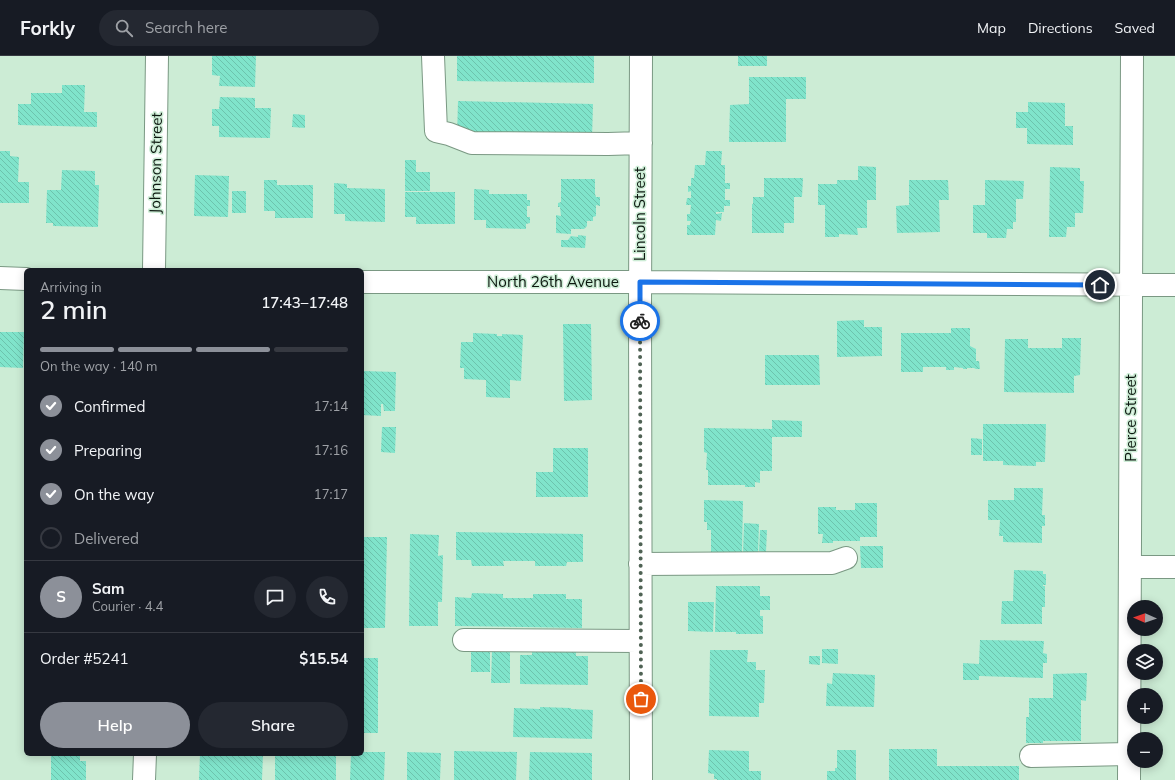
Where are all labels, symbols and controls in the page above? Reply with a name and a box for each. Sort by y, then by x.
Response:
search box [99,10,379,46]
text: Forkly [20,16,75,40]
icon: search [113,17,135,39]
text: Search here [145,18,227,37]
text: Map [977,19,1006,37]
text: Directions [1028,19,1093,37]
text: Saved [1115,19,1155,37]
street label: Johnson Street [145,112,166,214]
street label: Lincoln Street [630,167,649,261]
pin [1083,268,1117,302]
street label: North 26th Avenue [487,272,619,291]
icon: home [1089,274,1111,296]
text: Arriving in [40,279,102,295]
text: 2 min [40,293,108,326]
text: 17:43–17:48 [261,293,348,312]
courier [620,301,660,341]
icon: bike [629,310,651,332]
text: On the way · 140 m [40,358,157,374]
street label: Pierce Street [1121,374,1140,462]
icon: check [40,395,62,417]
text: Confirmed [74,397,145,416]
text: 17:14 [314,398,348,414]
icon: check [40,439,62,461]
text: Preparing [74,441,142,460]
text: 17:16 [314,442,348,458]
icon: check [40,483,62,505]
text: On the way [74,485,154,504]
text: 17:17 [314,486,348,502]
text: Delivered [74,529,139,548]
button: chat [254,576,296,618]
button: phone [306,576,348,618]
text: Sam [92,579,124,598]
text: S [56,587,66,606]
text: Courier · 4.4 [92,598,163,614]
north arrow [1127,600,1163,636]
map controls [1127,600,1163,768]
button: layers [1127,644,1163,680]
text: Order #5241 [40,649,128,668]
text: $15.54 [299,649,348,668]
pin [624,682,658,716]
icon: bag [630,688,652,710]
button: + [1127,688,1163,724]
button: Help [40,702,190,748]
button: Share [198,702,348,748]
button: − [1127,732,1163,768]

